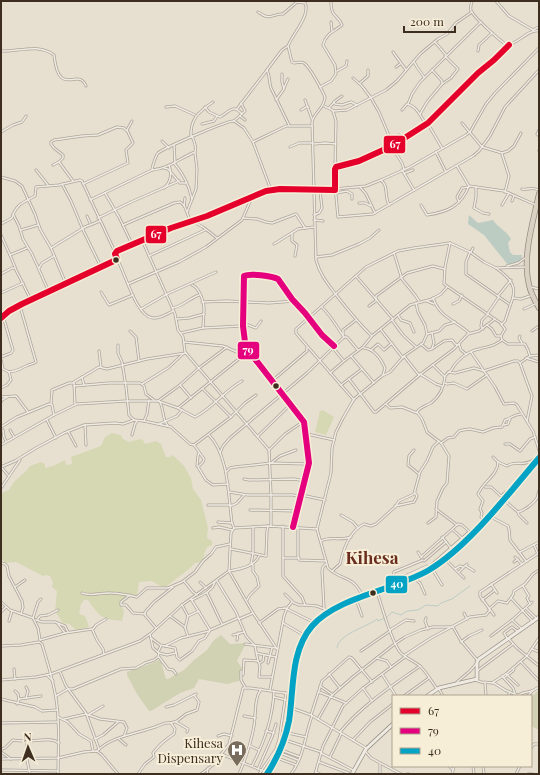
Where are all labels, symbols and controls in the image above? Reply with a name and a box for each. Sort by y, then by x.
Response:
scale bar [404,8,455,34]
text: 200 m [410,13,444,29]
line badge: 67 [383,135,406,154]
text: 67 [389,136,401,151]
line badge: 67 [145,225,167,244]
text: 67 [150,226,162,241]
unlabelled marker [111,255,121,265]
line badge: 79 [237,341,260,360]
text: 79 [242,342,254,357]
unlabelled marker [271,381,281,391]
district label: Kihesa [345,546,399,568]
line badge: 40 [385,575,408,594]
text: 40 [391,576,403,591]
unlabelled marker [368,588,378,598]
legend [392,695,532,767]
text: 67 [428,702,439,718]
text: 79 [428,722,439,738]
north arrow [8,727,48,767]
text: N [23,729,32,744]
place label: Kihesa Dispensary [157,734,224,766]
hospital icon: Kihesa Dispensary [226,739,248,767]
text: 40 [428,742,441,758]

